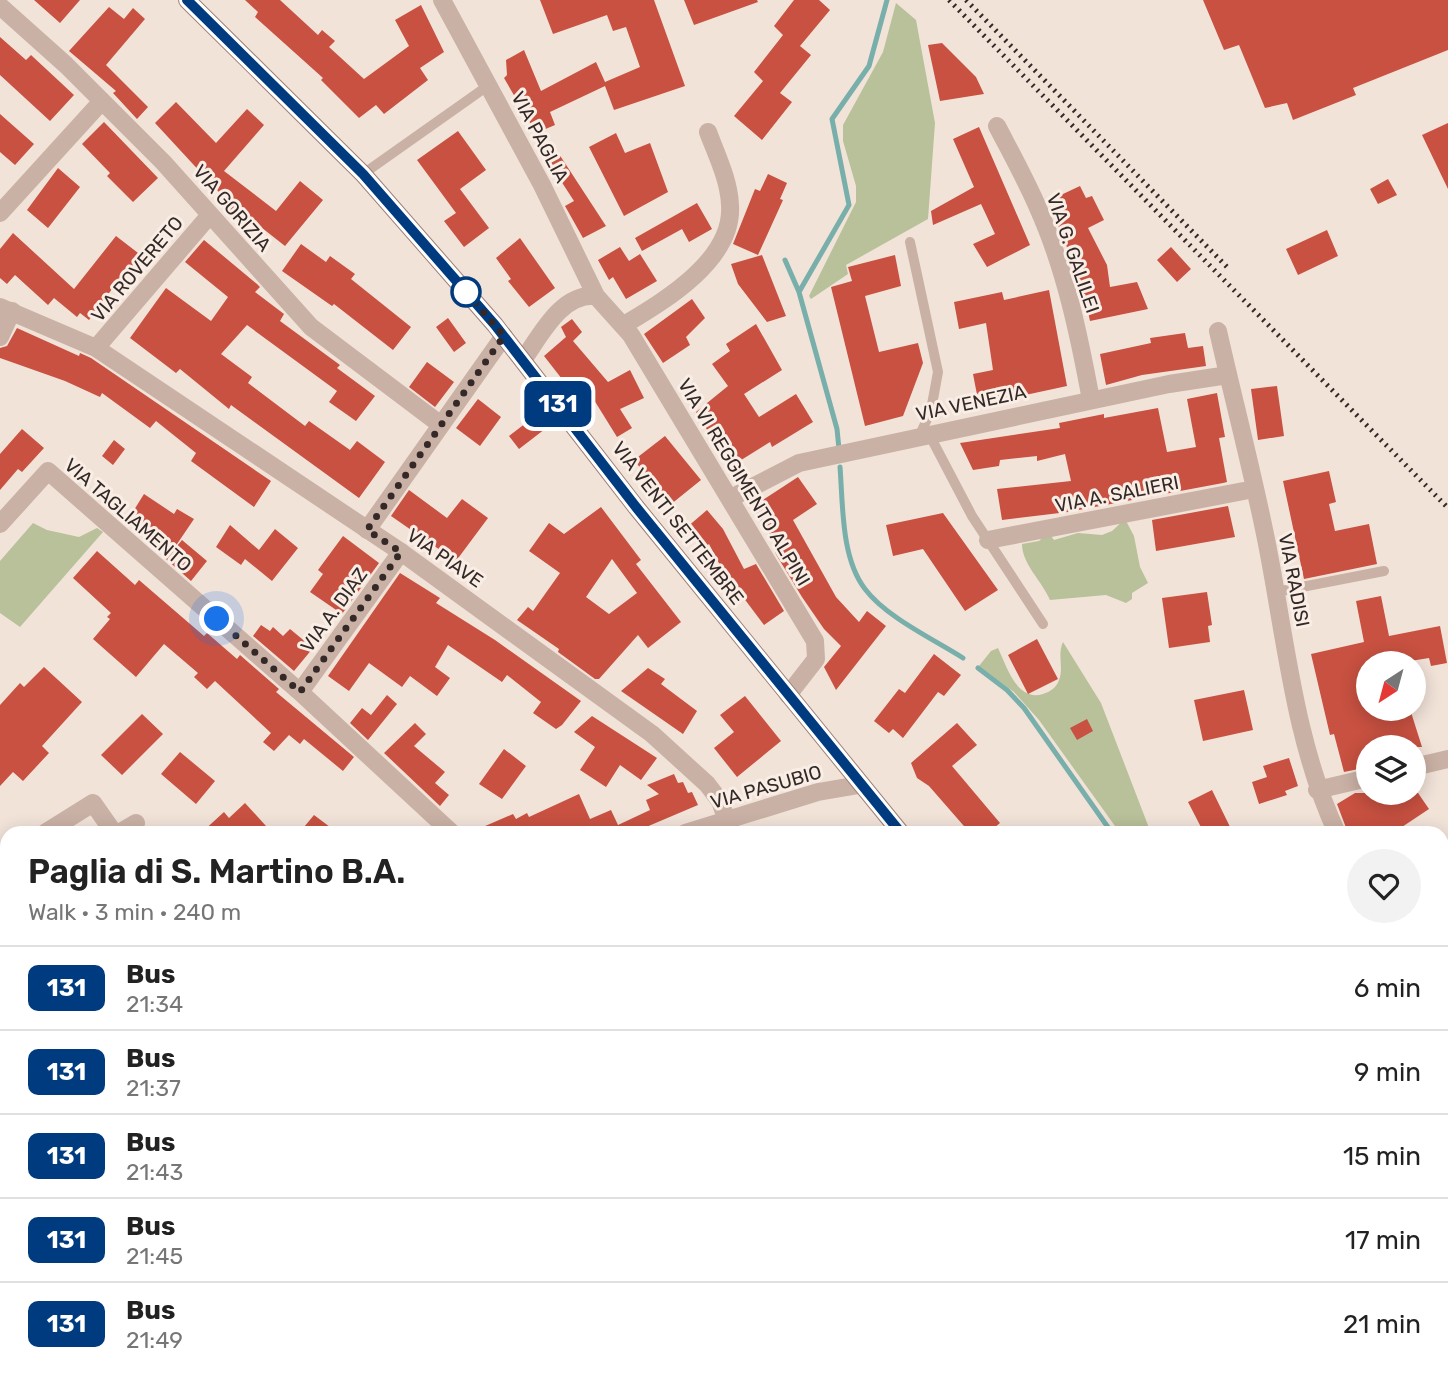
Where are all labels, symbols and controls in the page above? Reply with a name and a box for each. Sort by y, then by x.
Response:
street label: VIA PAGLIA [506,87,574,187]
street label: VIA GORIZIA [188,160,276,256]
street label: VIA G. GALILEI [1042,190,1104,316]
street label: VIA ROVERETO [86,211,188,327]
unlabelled marker [451,277,481,307]
street label: VIA VI REGGIMENTO ALPINI [673,374,815,590]
street label: VIA VENEZIA [914,380,1028,426]
line badge: 131 [518,381,598,427]
text: 131 [538,390,578,418]
street label: VIA VENTI SETTEMBRE [607,437,749,609]
street label: VIA TAGLIAMENTO [60,453,196,577]
street label: VIA A. SALIERI [1053,471,1181,517]
street label: VIA PIAVE [402,523,488,593]
street label: VIA RADISI [1274,531,1314,629]
street label: VIA A. DIAZ [296,563,372,657]
your location [199,601,234,636]
north arrow [1356,651,1426,721]
map controls [1356,651,1426,805]
button: layers [1356,735,1426,805]
street label: VIA PASUBIO [708,760,824,814]
button: heart [1347,849,1421,923]
text: Paglia di S. Martino B.A. [28,852,405,891]
text: Walk · 3 min · 240 m [28,898,241,926]
text: Bus [126,959,175,990]
text: 6 min [1354,973,1421,1004]
text: 131 [47,974,86,1002]
text: 21:34 [126,990,183,1018]
text: Bus [126,1043,175,1074]
text: 9 min [1354,1057,1421,1088]
text: 131 [47,1058,86,1086]
text: 21:37 [126,1074,181,1102]
text: Bus [126,1127,175,1158]
text: 15 min [1343,1141,1421,1172]
text: 131 [47,1142,86,1170]
text: 21:43 [126,1158,183,1186]
text: Bus [126,1211,175,1242]
text: 17 min [1345,1225,1421,1256]
text: 131 [47,1226,86,1254]
text: 21:45 [126,1242,183,1270]
text: Bus [126,1295,175,1326]
text: 21 min [1343,1309,1421,1340]
text: 131 [47,1310,86,1338]
text: 21:49 [126,1326,183,1354]

